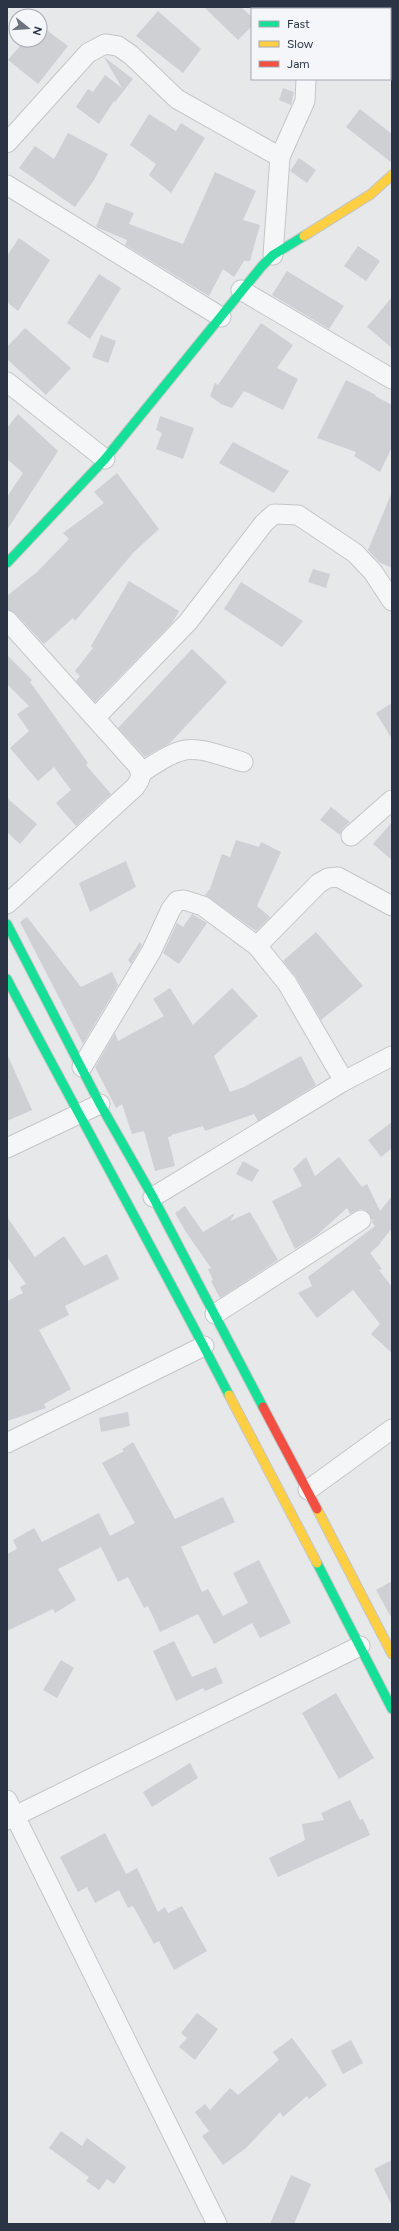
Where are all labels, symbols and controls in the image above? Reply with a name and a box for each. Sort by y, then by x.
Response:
north arrow [8,8,48,48]
legend [251,8,391,80]
text: Fast [287,17,310,31]
text: N [30,25,45,37]
text: Slow [287,37,314,51]
text: Jam [287,57,310,71]

